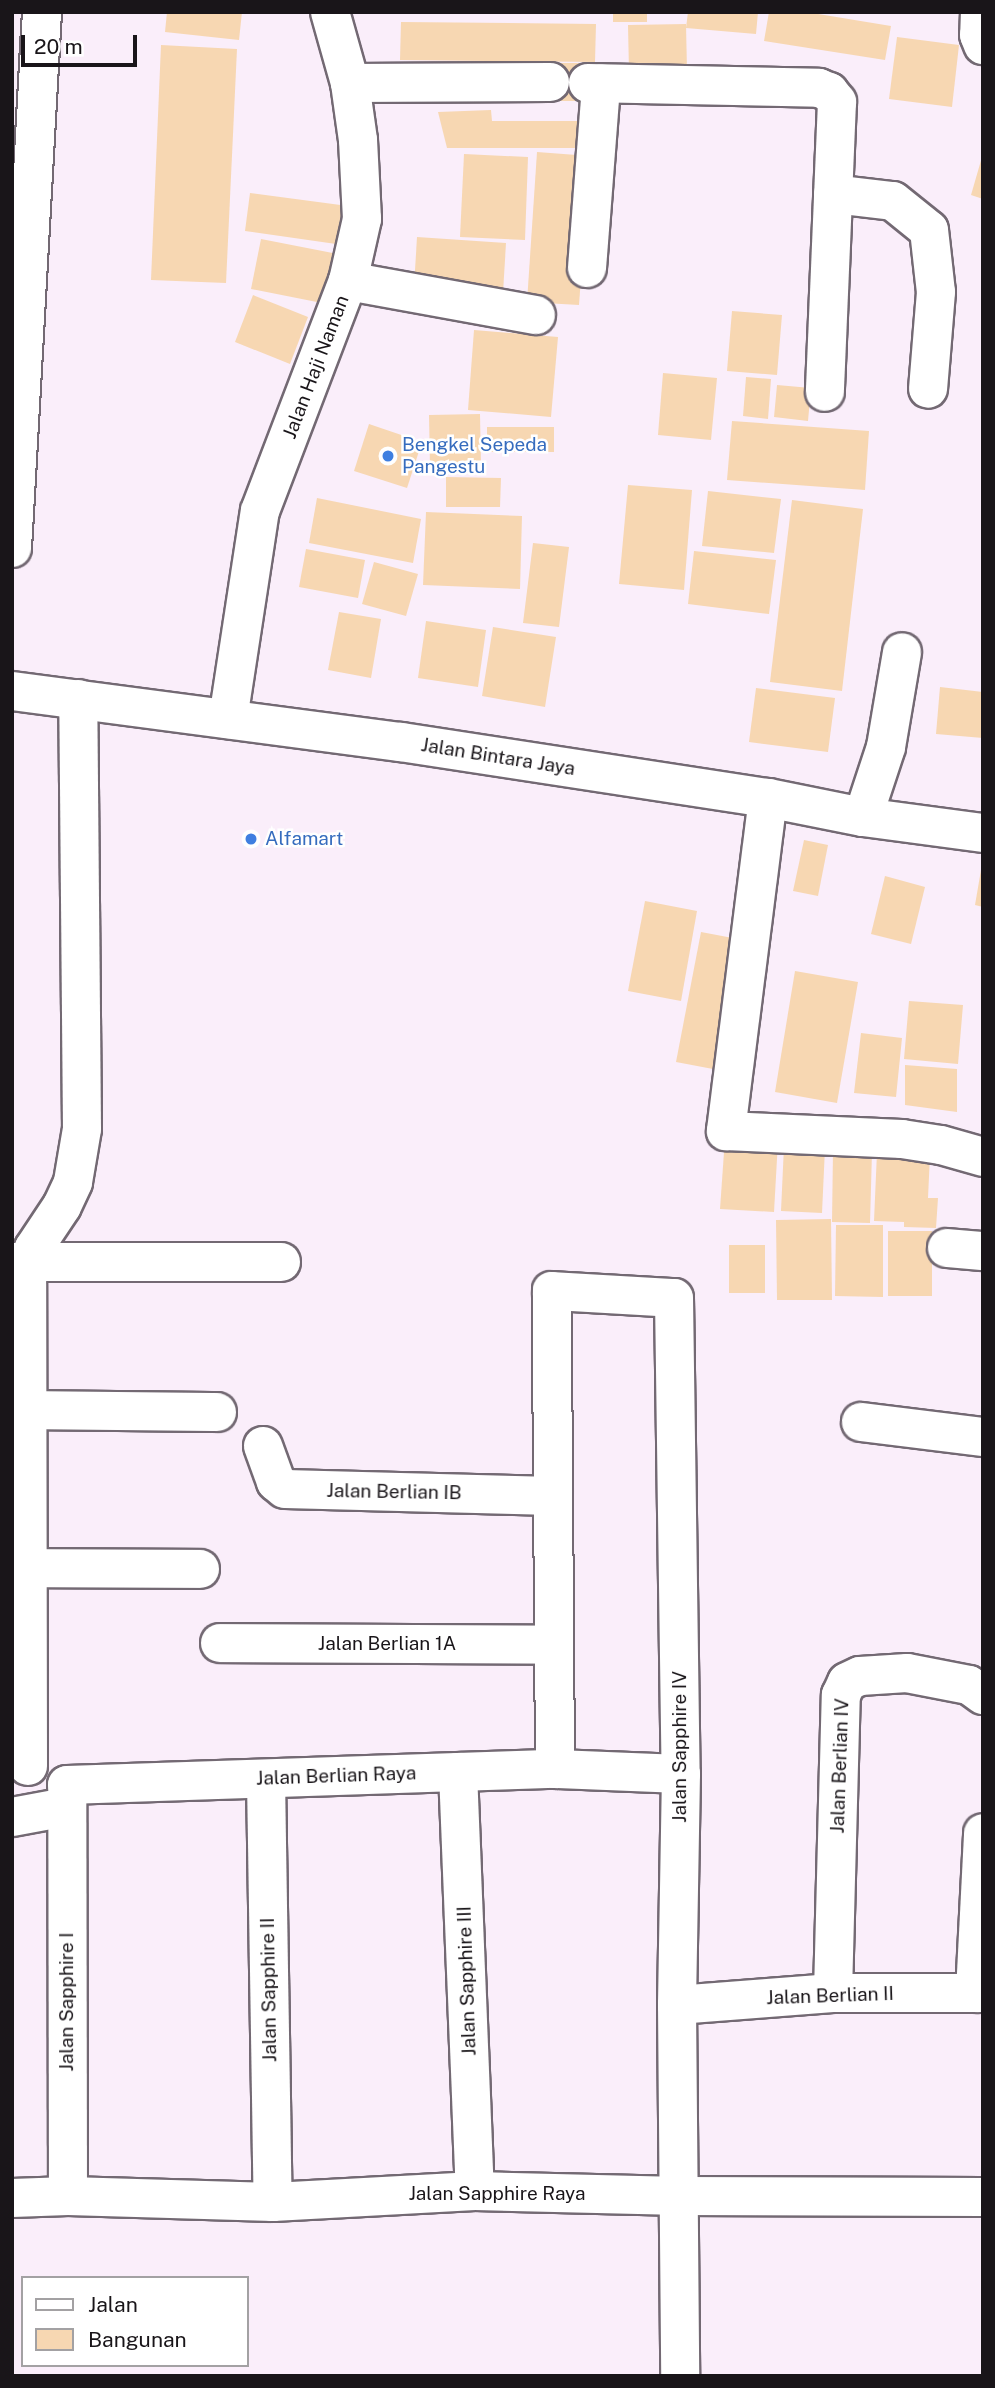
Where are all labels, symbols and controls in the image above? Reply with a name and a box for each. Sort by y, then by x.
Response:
scale bar [24,21,140,65]
text: 20 m [34,34,83,59]
street label: Jalan Haji Naman [278,292,354,442]
place label: Bengkel Sepeda Pangestu [402,434,547,478]
marker: Bengkel Sepeda Pangestu [380,448,396,464]
street label: Jalan Bintara Jaya [419,734,577,780]
place label: Alfamart [265,828,343,850]
marker: Alfamart [243,831,259,847]
street label: Jalan Berlian IB [326,1479,462,1505]
street label: Jalan Berlian 1A [318,1633,456,1655]
street label: Jalan Sapphire IV [669,1671,691,1823]
street label: Jalan Berlian IV [826,1698,854,1834]
street label: Jalan Berlian Raya [255,1762,417,1790]
street label: Jalan Sapphire III [453,1906,481,2056]
street label: Jalan Sapphire II [256,1917,282,2063]
street label: Jalan Sapphire I [56,1932,78,2072]
street label: Jalan Berlian II [766,1982,894,2010]
street label: Jalan Sapphire Raya [408,2183,586,2205]
legend [21,2276,248,2367]
text: Jalan [88,2292,138,2317]
text: Bangunan [88,2327,187,2352]

